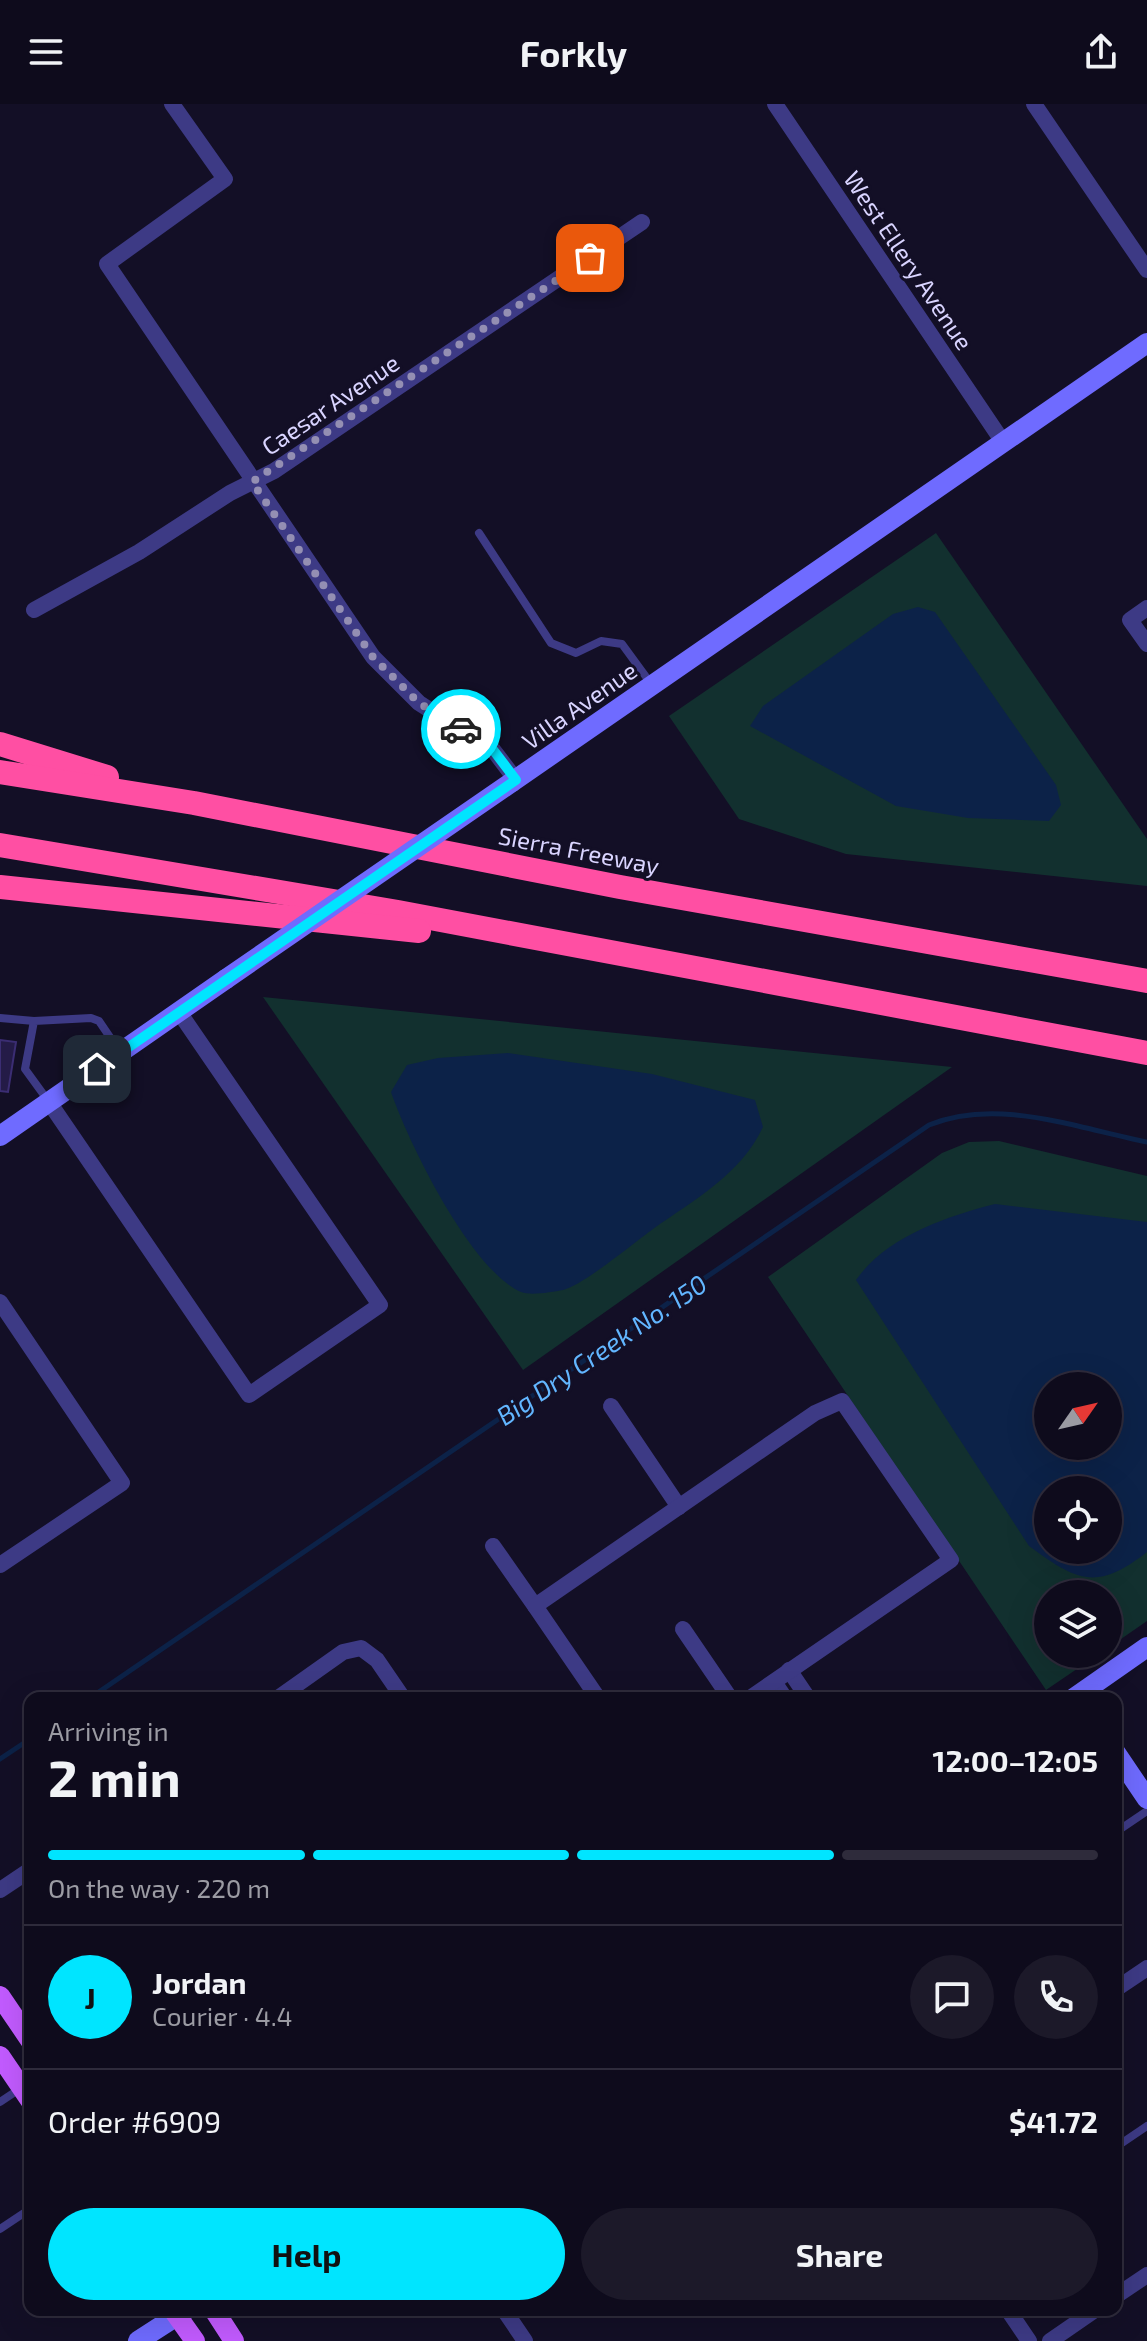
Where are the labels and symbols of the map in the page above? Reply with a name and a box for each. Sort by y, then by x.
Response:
street label: West Ellery Avenue [838,165,980,355]
pin [556,224,624,292]
street label: Caesar Avenue [256,347,404,461]
street label: Villa Avenue [516,655,642,755]
courier [421,689,501,769]
street label: Sierra Freeway [496,820,662,880]
pin [63,1035,131,1103]
water label: Big Dry Creek No. 150 [490,1267,713,1432]
north arrow [1034,1372,1122,1460]

